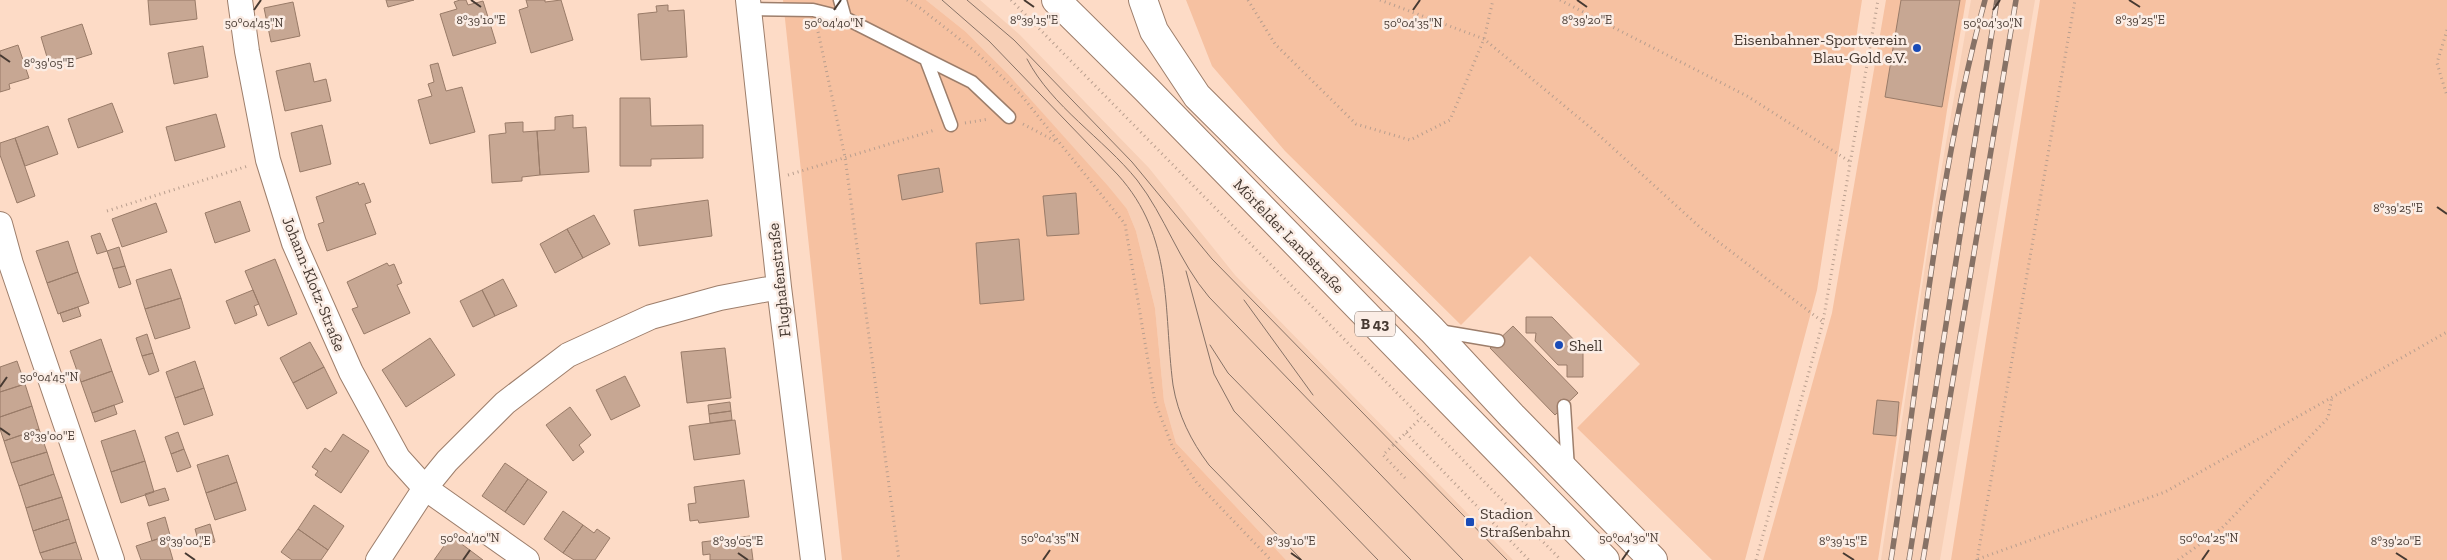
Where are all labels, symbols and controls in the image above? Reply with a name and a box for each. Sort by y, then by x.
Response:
text: 8°39'10"E [457,13,505,27]
text: 8°39'15"E [1010,13,1058,27]
text: 8°39'20"E [1562,13,1612,27]
text: 8°39'25"E [2115,13,2165,27]
text: 50°04'45"N [225,16,283,30]
text: 50°04'40"N [804,16,864,30]
text: 50°04'35"N [1384,16,1442,30]
text: 50°04'30"N [1963,16,2023,30]
place label: Eisenbahner-Sportverein Blau-Gold e.V. [1734,30,1908,67]
marker: Eisenbahner-Sportverein Blau-Gold e.V. [1911,42,1923,54]
text: 8°39'05"E [24,56,74,70]
street label: Mörfelder Landstraße [1230,175,1348,297]
text: 8°39'25"E [2373,201,2423,215]
street label: Johann-Klotz-Straße [278,214,350,354]
street label: Flughafenstraße [764,222,794,338]
road number: B 43 [1355,312,1395,336]
place label: Shell [1569,336,1603,355]
marker: Shell [1553,339,1565,351]
text: 50°04'45"N [20,370,78,384]
text: 8°39'00"E [23,429,75,443]
place label: Stadion Straßenbahn [1480,504,1571,541]
marker: Stadion Straßenbahn [1464,516,1476,528]
text: 50°04'40"N [440,531,500,545]
text: 50°04'35"N [1021,531,1079,545]
text: 50°04'30"N [1599,531,1659,545]
text: 50°04'25"N [2180,531,2239,545]
text: 8°39'00"E [159,534,211,548]
text: 8°39'05"E [713,534,763,548]
text: 8°39'10"E [1267,534,1315,548]
text: 8°39'15"E [1819,534,1867,548]
text: 8°39'20"E [2371,534,2421,548]

